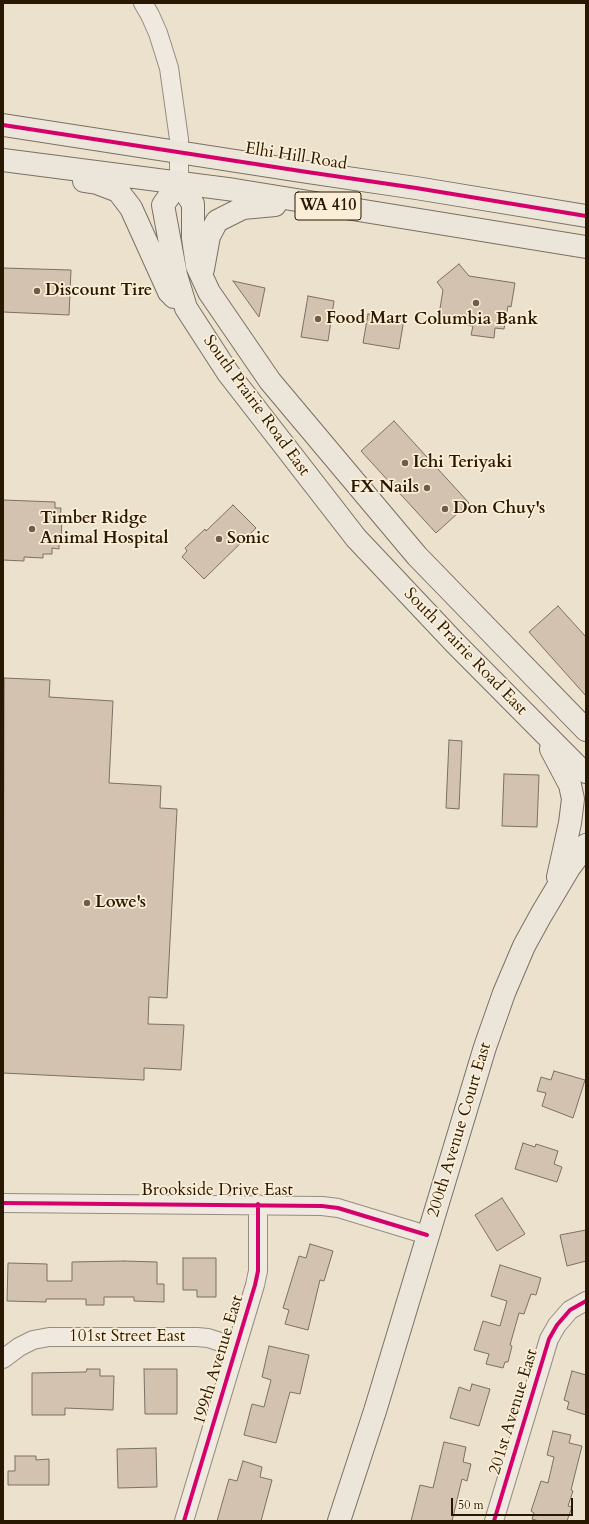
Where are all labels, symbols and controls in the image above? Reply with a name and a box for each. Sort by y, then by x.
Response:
street label: Elhi Hill Road [244,139,348,175]
road number: WA 410 [295,192,361,220]
place label: Discount Tire [45,281,152,301]
marker: Discount Tire [32,286,42,296]
marker: Columbia Bank [471,298,481,308]
place label: Food Mart [326,309,407,329]
place label: Columbia Bank [414,310,538,330]
marker: Food Mart [313,314,323,324]
street label: South Prairie Road East [198,332,314,480]
place label: Ichi Teriyaki [413,453,512,473]
marker: Ichi Teriyaki [400,458,410,468]
place label: FX Nails [350,478,419,498]
marker: FX Nails [422,483,432,493]
place label: Don Chuy's [453,499,545,519]
marker: Don Chuy's [440,504,450,514]
place label: Timber Ridge Animal Hospital [40,509,168,549]
marker: Timber Ridge Animal Hospital [27,524,37,534]
place label: Sonic [227,529,270,549]
marker: Sonic [214,534,224,544]
street label: South Prairie Road East [399,584,531,720]
place label: Lowe's [95,893,146,913]
marker: Lowe's [82,898,92,908]
street label: 200th Avenue Court East [424,1040,496,1220]
street label: Brookside Drive East [141,1181,293,1201]
street label: 199th Avenue East [190,1293,248,1427]
street label: 101st Street East [69,1327,185,1347]
street label: 201st Avenue East [485,1347,543,1477]
scale bar [453,1490,575,1516]
text: 50 m [458,1497,484,1513]

